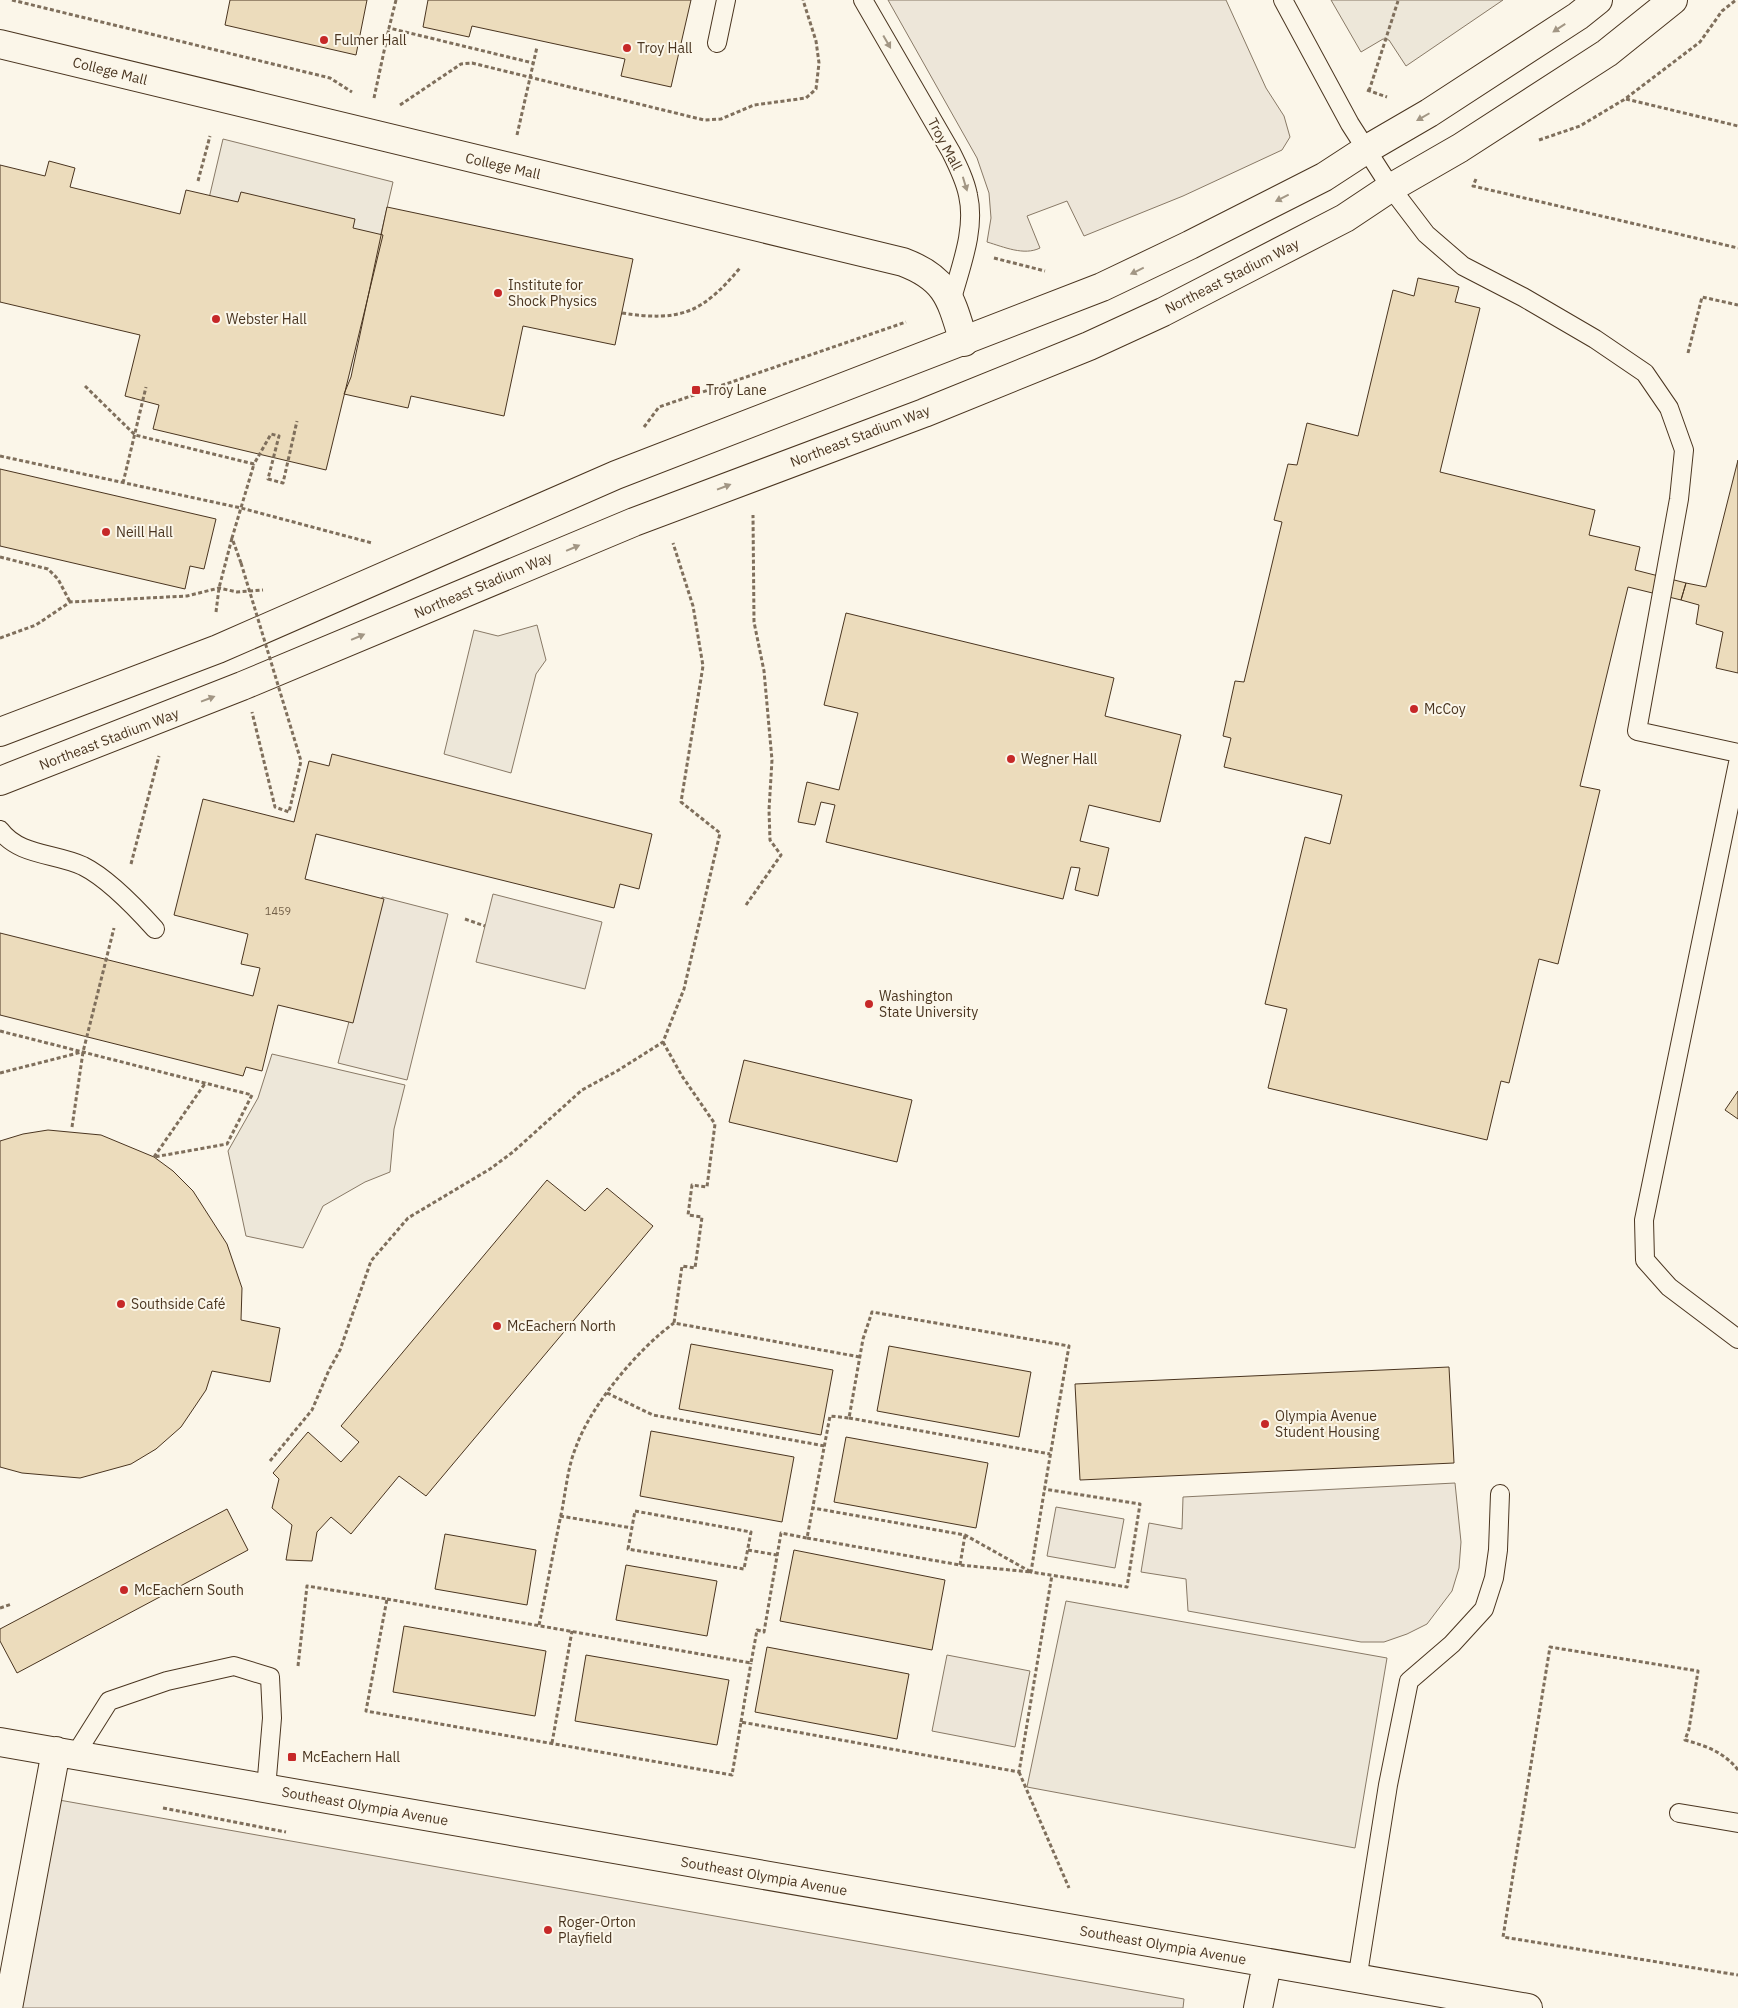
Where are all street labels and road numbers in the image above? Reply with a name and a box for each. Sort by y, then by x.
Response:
street label: College Mall [71,53,149,89]
street label: Troy Mall [924,115,966,174]
street label: College Mall [464,149,542,183]
street label: Northeast Stadium Way [1162,234,1302,318]
street label: Northeast Stadium Way [788,401,932,471]
street label: Northeast Stadium Way [411,548,555,622]
street label: Northeast Stadium Way [37,704,181,774]
street label: Southeast Olympia Avenue [280,1782,450,1830]
street label: Southeast Olympia Avenue [679,1852,849,1900]
street label: Southeast Olympia Avenue [1078,1921,1248,1969]

